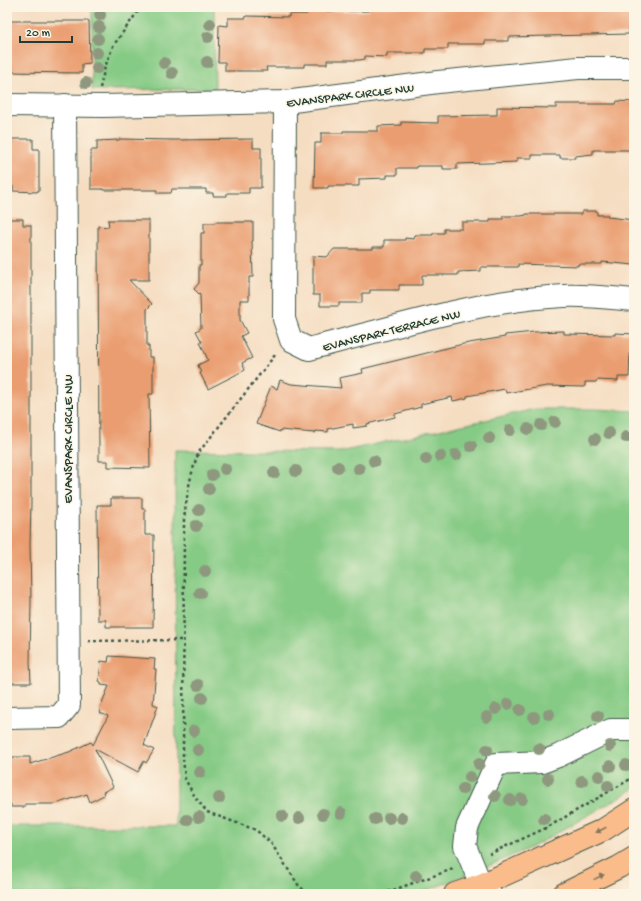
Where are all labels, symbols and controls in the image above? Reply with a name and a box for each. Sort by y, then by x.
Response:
scale bar [20,18,72,44]
text: 20 m [26,27,51,41]
street label: EVANSPARK CIRCLE NW [285,81,415,112]
street label: EVANSPARK TERRACE NW [321,307,462,356]
street label: EVANSPARK CIRCLE NW [62,375,77,503]
one-way arrow [595,827,607,834]
one-way arrow [593,874,604,880]

